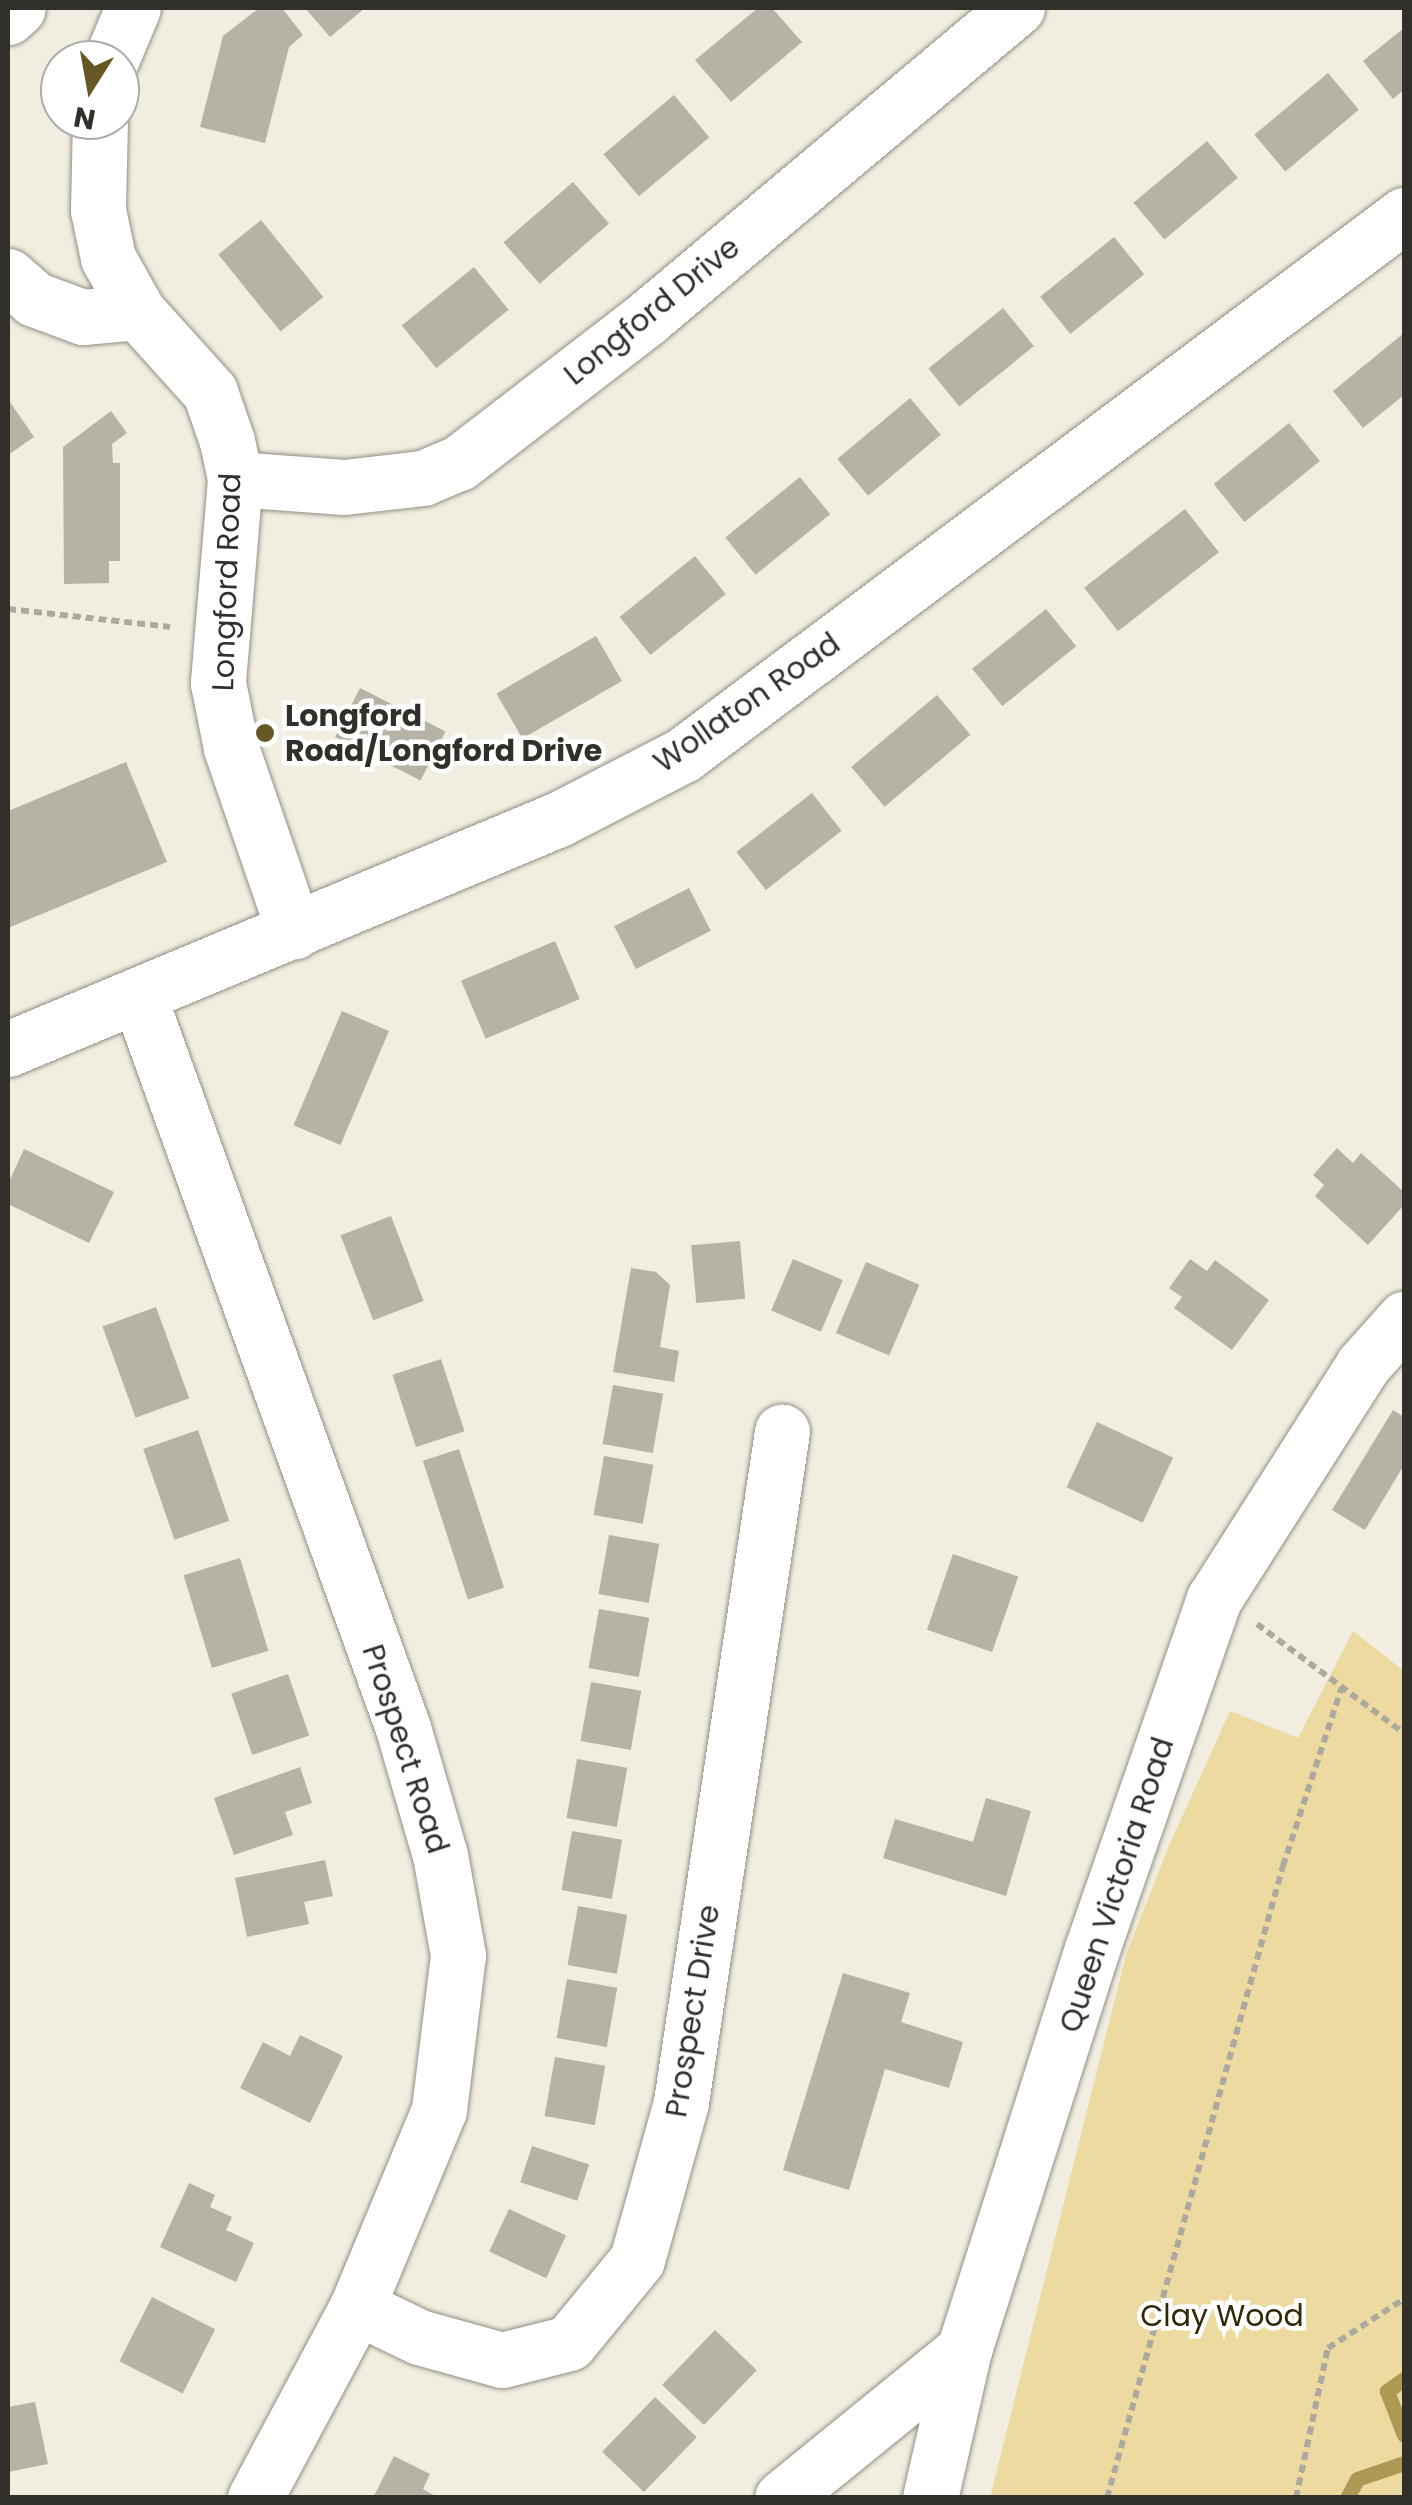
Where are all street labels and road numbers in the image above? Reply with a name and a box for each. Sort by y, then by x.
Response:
street label: Longford Drive [557,229,747,393]
street label: Longford Road [205,472,249,692]
street label: Wollaton Road [647,625,847,781]
street label: Prospect Road [354,1640,456,1858]
street label: Queen Victoria Road [1052,1733,1182,2037]
street label: Prospect Drive [658,1902,728,2120]

